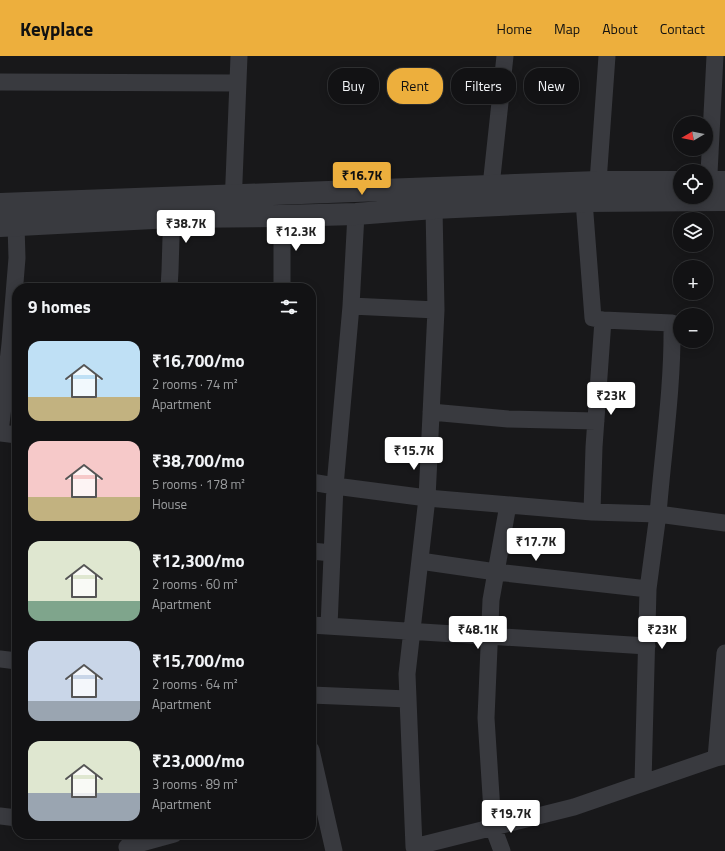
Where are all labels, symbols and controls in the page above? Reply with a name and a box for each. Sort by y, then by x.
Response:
text: Keyplace [20,14,93,43]
text: Home [497,18,532,39]
text: Map [554,18,580,39]
text: About [602,18,638,39]
text: Contact [660,18,705,39]
chip: Buy [328,68,379,104]
chip: Rent [387,68,443,104]
chip: Filters [451,68,516,104]
chip: New [524,68,579,104]
north arrow [673,116,713,156]
map controls [673,116,713,348]
pin: ₹16.7K [329,162,395,196]
button: locate [673,164,713,204]
text: ₹16.7K [342,165,382,185]
pin: ₹38.7K [153,210,219,244]
button: layers [673,212,713,252]
text: ₹38.7K [166,213,206,233]
pin: ₹12.3K [263,218,329,252]
text: ₹12.3K [276,221,316,241]
button: + [673,260,713,300]
text: 9 homes [28,294,91,320]
icon: filters [278,296,300,318]
button: − [673,308,713,348]
text: ₹16,700/mo [152,348,245,374]
icon: home [60,357,108,405]
text: 2 rooms · 74 m² [152,374,238,394]
pin: ₹23K [587,382,635,416]
text: ₹23K [596,385,626,405]
text: Apartment [152,394,211,414]
pin: ₹15.7K [381,437,447,471]
text: ₹15.7K [394,440,434,460]
text: ₹38,700/mo [152,448,245,474]
icon: home [60,457,108,505]
text: 5 rooms · 178 m² [152,474,245,494]
text: House [152,494,187,514]
pin: ₹17.7K [503,528,569,562]
text: ₹17.7K [516,531,556,551]
text: ₹12,300/mo [152,548,245,574]
icon: home [60,557,108,605]
text: 2 rooms · 60 m² [152,574,238,594]
text: Apartment [152,594,211,614]
pin: ₹48.1K [445,616,511,650]
pin: ₹23K [638,616,686,650]
text: ₹48.1K [458,619,498,639]
text: ₹23K [647,619,677,639]
text: ₹15,700/mo [152,648,245,674]
icon: home [60,657,108,705]
text: 2 rooms · 64 m² [152,674,238,694]
text: Apartment [152,694,211,714]
text: ₹23,000/mo [152,748,245,774]
icon: home [60,757,108,805]
text: 3 rooms · 89 m² [152,774,238,794]
text: Apartment [152,794,211,814]
pin: ₹19.7K [478,800,544,834]
text: ₹19.7K [491,803,531,823]

